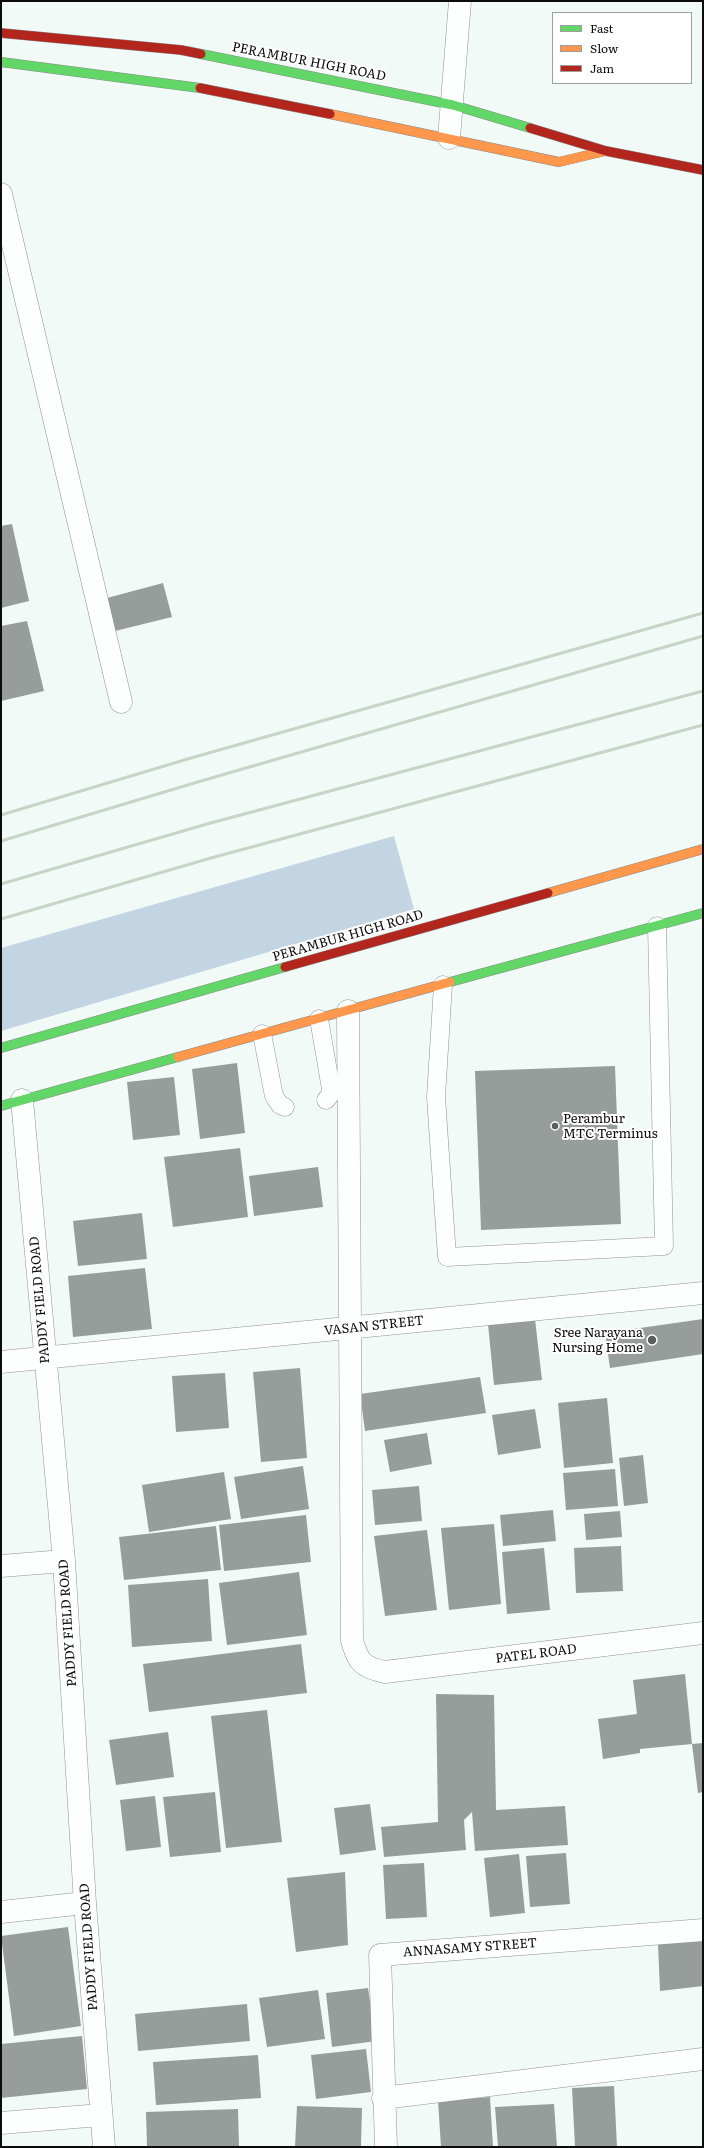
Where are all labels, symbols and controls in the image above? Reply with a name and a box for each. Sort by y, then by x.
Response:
legend [552,12,692,84]
text: Fast [590,19,613,37]
street label: PERAMBUR HIGH ROAD [231,39,387,85]
text: Slow [590,39,618,57]
text: Jam [590,59,614,77]
street label: PERAMBUR HIGH ROAD [271,907,425,965]
place label: Perambur MTC Terminus [563,1111,658,1142]
marker: Perambur MTC Terminus [550,1121,560,1131]
street label: PADDY FIELD ROAD [27,1236,53,1364]
street label: VASAN STREET [323,1313,425,1339]
place label: Sree Narayana Nursing Home [552,1325,643,1356]
marker: Sree Narayana Nursing Home [646,1334,658,1346]
street label: PADDY FIELD ROAD [56,1559,80,1687]
street label: PATEL ROAD [494,1641,578,1667]
street label: PADDY FIELD ROAD [77,1883,101,2011]
street label: ANNASAMY STREET [402,1936,538,1960]

